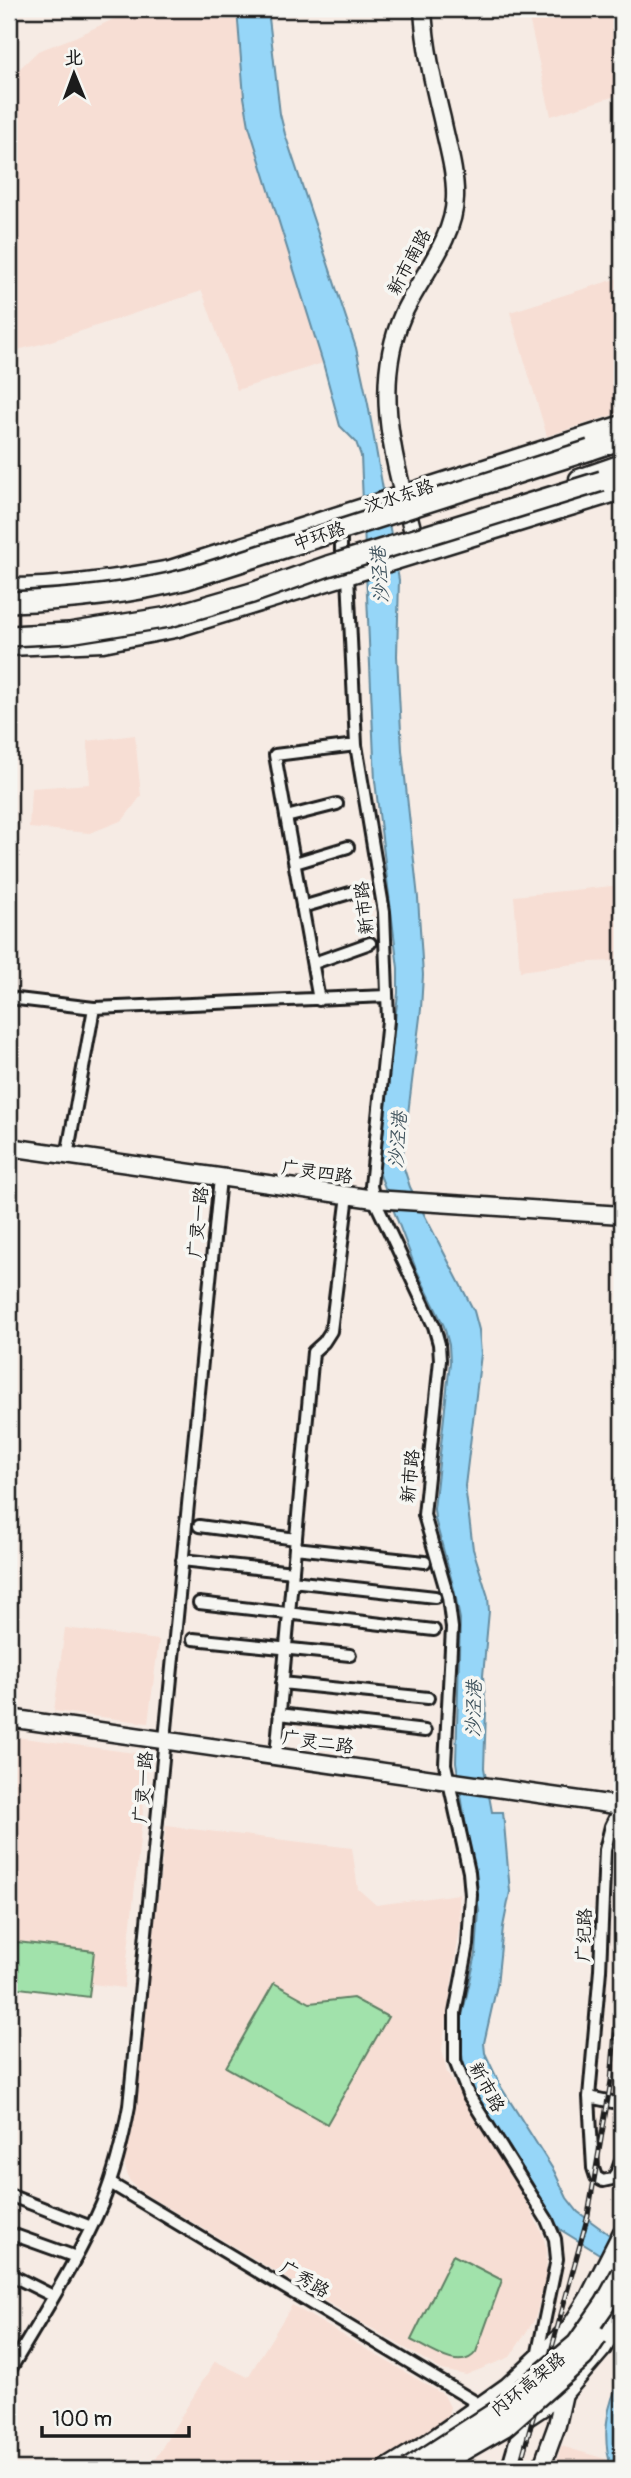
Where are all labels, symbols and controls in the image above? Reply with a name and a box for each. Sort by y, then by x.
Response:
north arrow [38,38,108,108]
text: 北 [64,46,83,70]
street label: 新市南路 [382,225,436,299]
street label: 汶水东路 [361,474,437,519]
street label: 中环路 [290,517,348,556]
water label: 沙泾港 [366,544,394,604]
street label: 新市路 [350,880,379,936]
water label: 沙泾港 [384,1109,412,1169]
street label: 广灵四路 [280,1156,354,1189]
street label: 广灵一路 [183,1185,214,1259]
street label: 新市路 [396,1448,425,1504]
water label: 沙泾港 [462,1678,487,1738]
street label: 广灵二路 [281,1726,355,1759]
street label: 广灵一路 [129,1750,158,1824]
street label: 广纪路 [572,1908,597,1962]
street label: 新市路 [464,2058,509,2116]
street label: 广秀路 [276,2256,334,2303]
street label: 内环高架路 [486,2347,571,2422]
scale bar [42,2394,189,2438]
text: 100 m [52,2406,112,2433]

